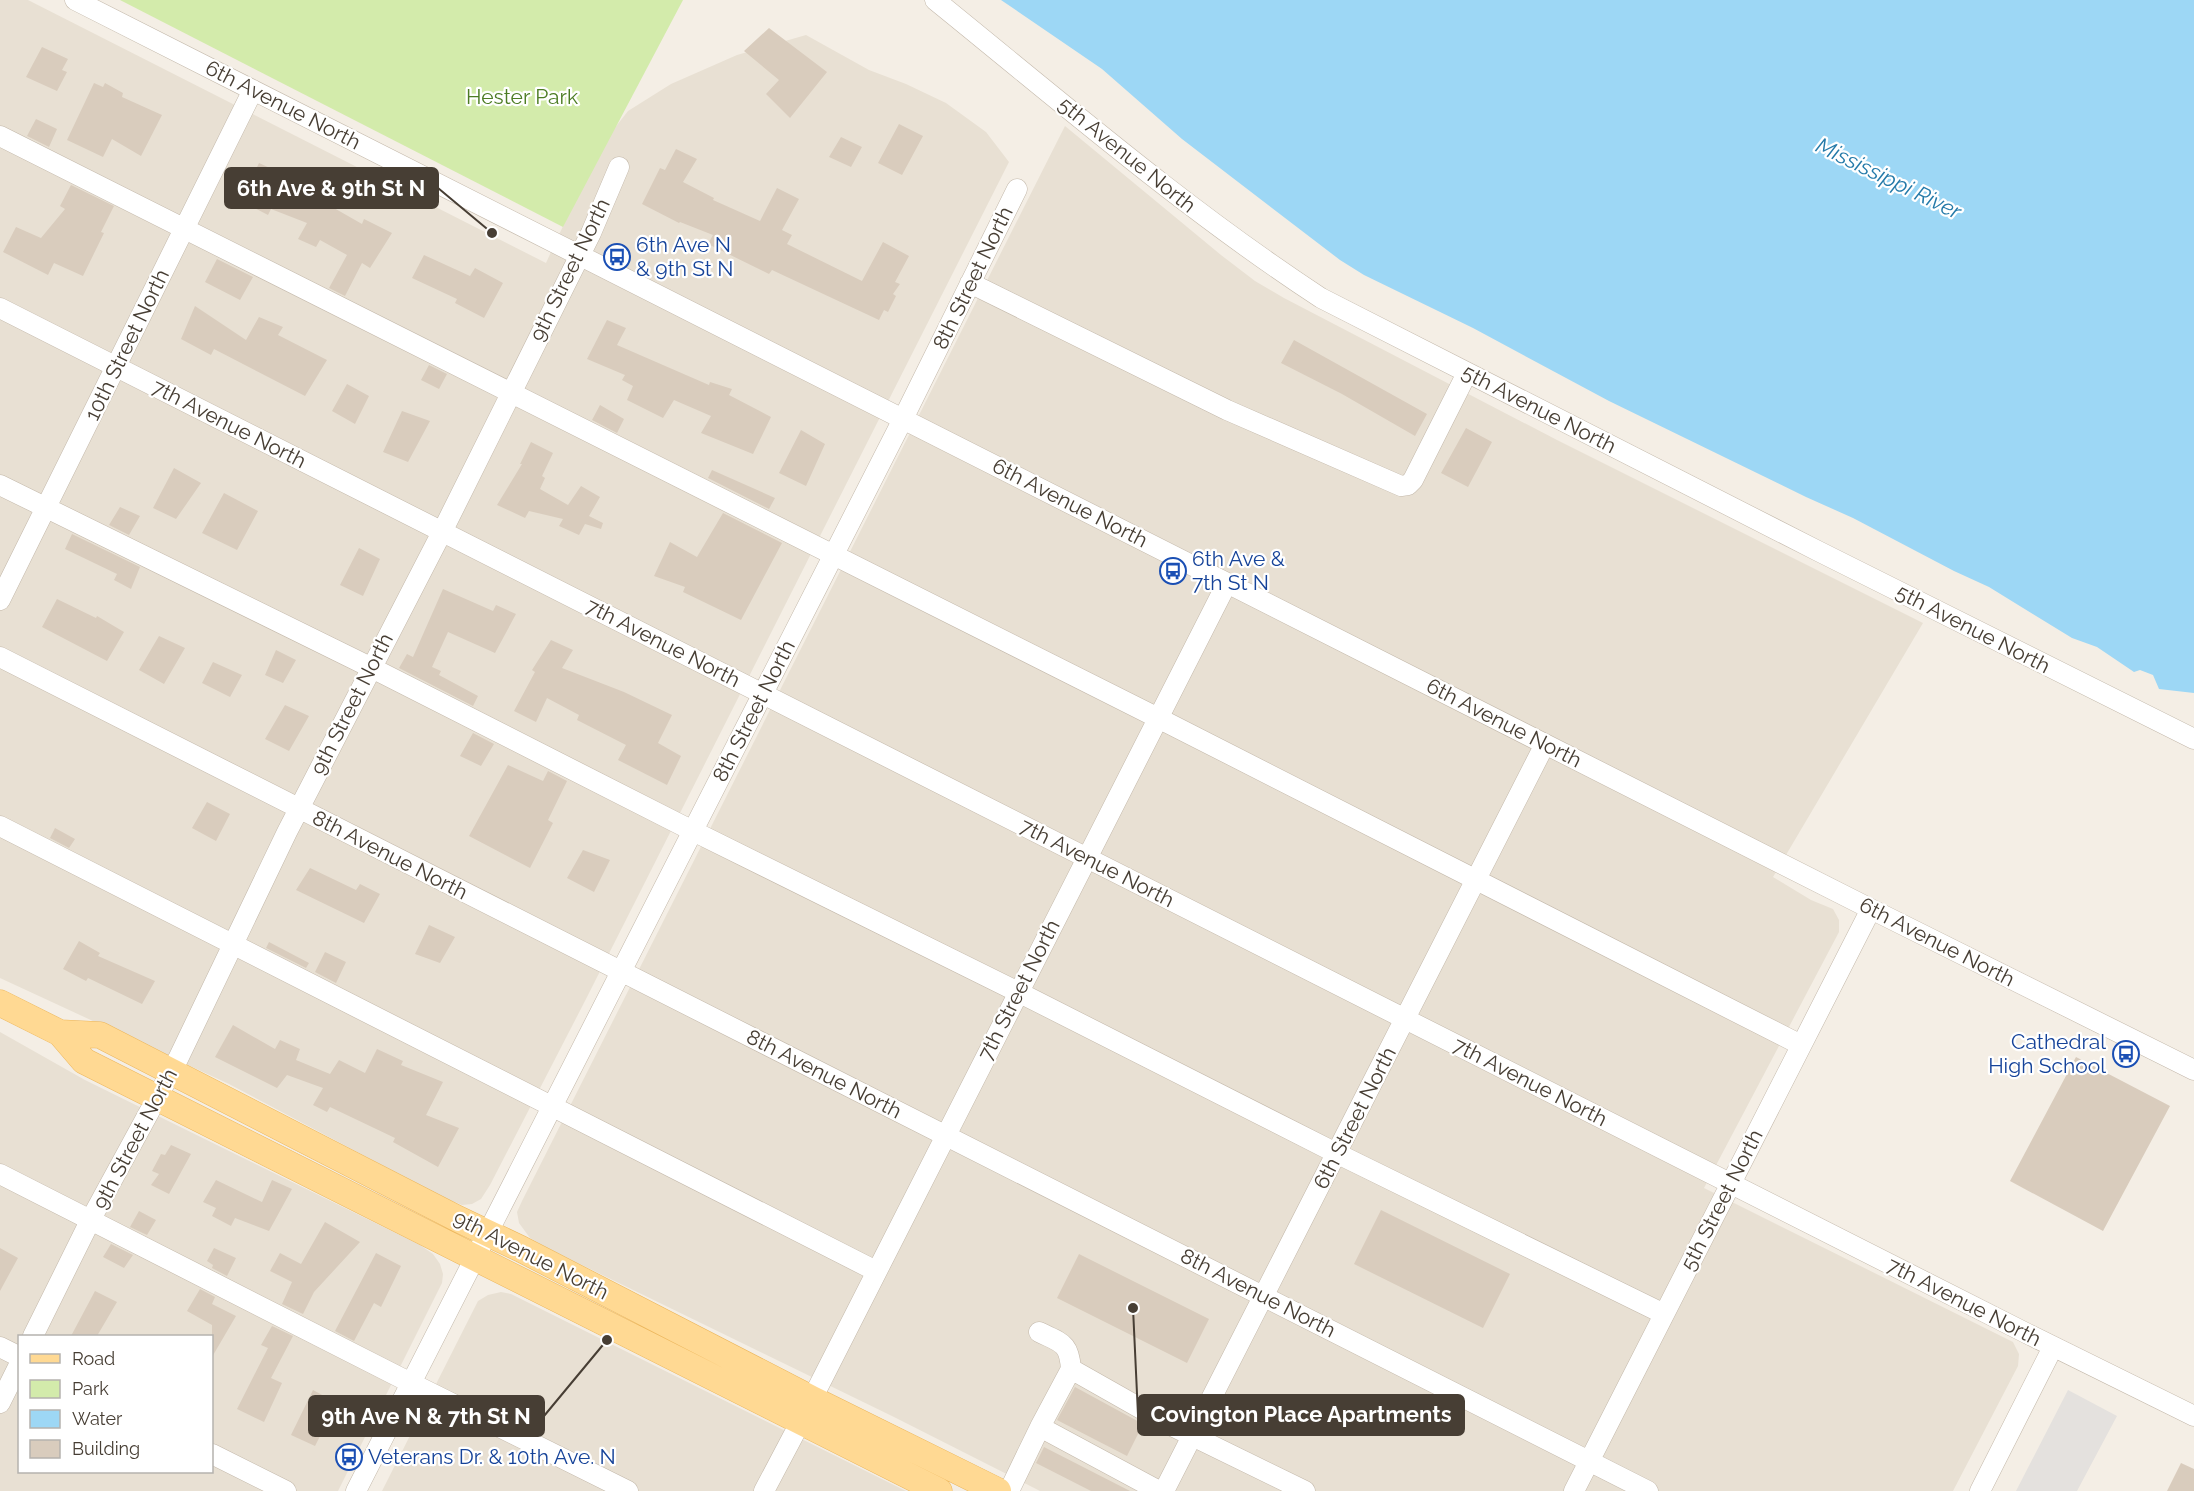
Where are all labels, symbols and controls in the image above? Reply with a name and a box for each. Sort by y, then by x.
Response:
street label: 6th Avenue North [201,55,365,154]
park label: Hester Park [466,84,578,109]
street label: 5th Avenue North [1054,92,1201,218]
water label: Mississippi River [1812,132,1967,225]
callout: 6th Ave & 9th St N [225,168,438,208]
text: 6th Ave & 9th St N [237,175,425,201]
street label: 9th Street North [524,194,615,345]
street label: 8th Street North [927,202,1018,353]
place label: 6th Ave N & 9th St N [636,232,733,281]
bus stop icon: 6th Ave N & 9th St N [602,242,632,272]
street label: 10th Street North [79,265,174,425]
street label: 5th Avenue North [1458,359,1620,458]
street label: 7th Avenue North [148,374,310,473]
street label: 6th Avenue North [988,453,1152,552]
place label: 6th Ave & 7th St N [1192,546,1285,595]
bus stop icon: 6th Ave & 7th St N [1158,556,1188,586]
street label: 5th Avenue North [1892,579,2054,678]
street label: 7th Avenue North [582,593,744,692]
street label: 9th Street North [305,629,398,779]
street label: 8th Street North [707,636,800,786]
street label: 6th Avenue North [1422,673,1586,772]
street label: 8th Avenue North [309,805,472,904]
street label: 7th Avenue North [1016,813,1178,912]
street label: 6th Avenue North [1855,892,2019,991]
street label: 7th Street North [972,915,1065,1064]
street label: 8th Avenue North [743,1024,906,1123]
place label: Cathedral High School [1988,1029,2106,1078]
street label: 7th Avenue North [1449,1032,1611,1131]
bus stop icon: Cathedral High School [2111,1039,2141,1069]
street label: 6th Street North [1308,1043,1401,1193]
street label: 9th Street North [87,1064,182,1213]
street label: 5th Street North [1675,1125,1768,1274]
street label: 9th Avenue North [450,1205,613,1304]
street label: 8th Avenue North [1177,1243,1340,1342]
street label: 7th Avenue North [1883,1252,2045,1351]
legend [18,1335,213,1473]
text: Road [72,1348,115,1369]
text: Park [72,1378,109,1399]
callout: Covington Place Apartments [1138,1395,1464,1435]
callout: 9th Ave N & 7th St N [309,1396,544,1436]
text: Covington Place Apartments [1150,1401,1452,1427]
text: 9th Ave N & 7th St N [321,1403,531,1429]
text: Water [72,1408,123,1429]
text: Building [72,1438,140,1459]
bus stop icon: Veterans Dr. & 10th Ave. N [334,1442,364,1472]
place label: Veterans Dr. & 10th Ave. N [368,1444,616,1469]

